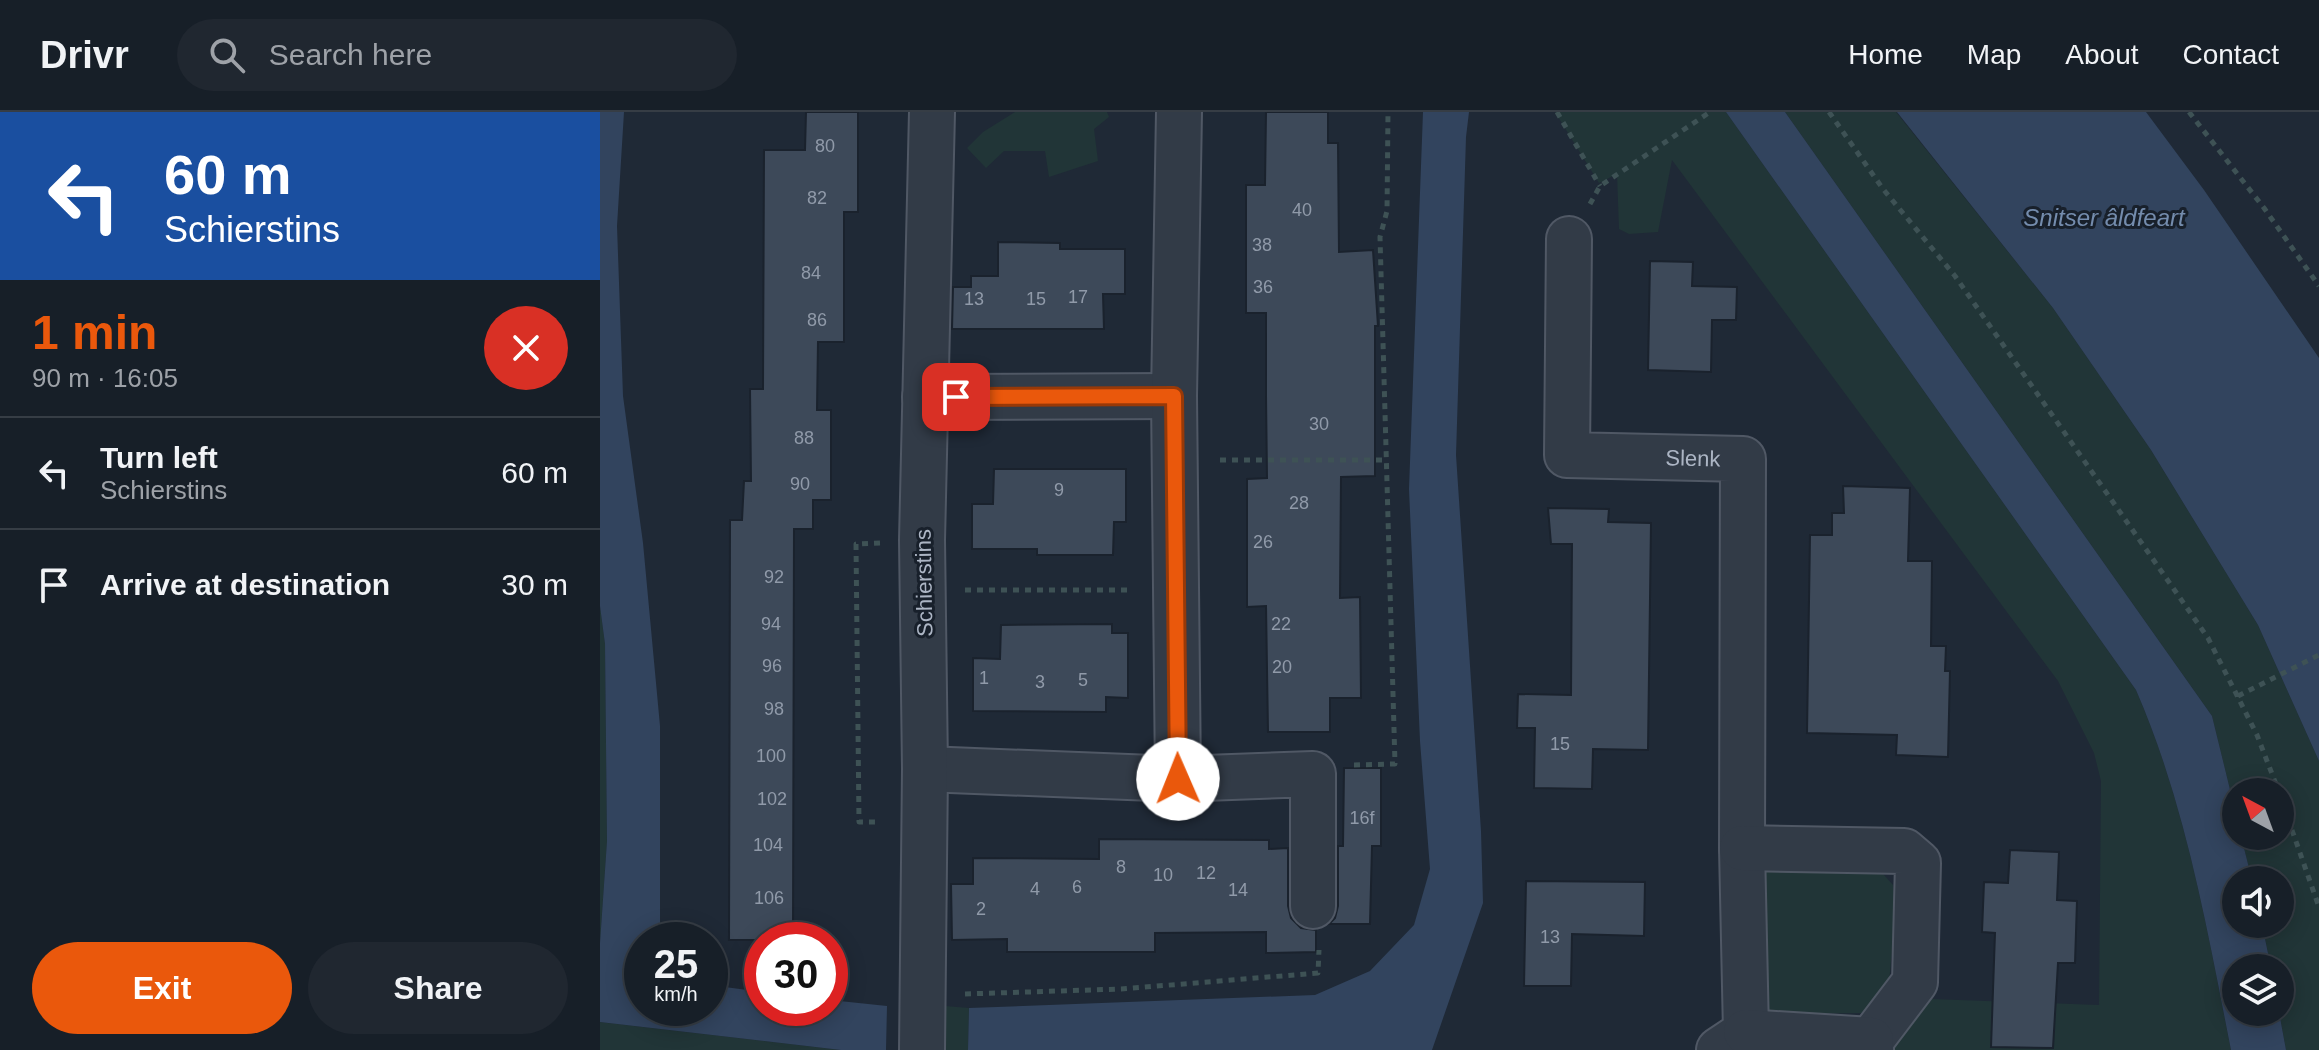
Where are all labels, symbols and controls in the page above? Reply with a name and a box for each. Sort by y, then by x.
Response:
search box [177,19,737,91]
icon: search [205,33,249,77]
text: Drivr [40,34,129,76]
text: Search here [269,38,432,71]
text: Home [1848,39,1923,70]
text: Map [1967,39,2021,70]
text: About [2065,39,2139,70]
text: Contact [2183,39,2279,70]
house number: 80 [815,136,835,156]
text: 60 m [164,143,292,206]
icon: left [32,144,136,248]
house number: 82 [807,188,827,208]
house number: 40 [1292,200,1312,220]
water label: Snitser âldfeart [2023,204,2186,231]
text: Schierstins [164,209,340,250]
house number: 38 [1252,235,1272,255]
house number: 84 [801,263,821,283]
house number: 36 [1253,277,1273,297]
house number: 17 [1068,287,1088,307]
house number: 13 [964,289,984,309]
house number: 15 [1026,289,1046,309]
text: 1 min [32,306,157,359]
button: close [484,306,568,390]
house number: 86 [807,310,827,330]
text: 90 m · 16:05 [32,363,178,393]
pin [922,363,990,431]
icon: arrive [934,375,978,419]
house number: 30 [1309,414,1329,434]
house number: 88 [794,428,814,448]
text: Turn left [100,441,218,474]
street label: Slenk [1665,445,1722,471]
icon: left [32,451,76,495]
text: 60 m [501,456,568,489]
house number: 90 [790,474,810,494]
text: Schierstins [100,475,227,505]
house number: 9 [1054,480,1064,500]
house number: 28 [1289,493,1309,513]
street label: Schierstins [911,529,937,637]
house number: 26 [1253,532,1273,552]
icon: arrive [32,563,76,607]
house number: 92 [764,567,784,587]
text: Arrive at destination [100,568,390,601]
text: 30 m [501,568,568,601]
house number: 94 [761,614,781,634]
house number: 22 [1271,614,1291,634]
house number: 96 [762,656,782,676]
house number: 20 [1272,657,1292,677]
house number: 1 [979,668,989,688]
house number: 5 [1078,670,1088,690]
house number: 3 [1035,672,1045,692]
house number: 98 [764,699,784,719]
house number: 15 [1550,734,1570,754]
position arrow [1136,737,1220,821]
house number: 100 [756,746,786,766]
north arrow [2222,778,2294,850]
map controls [2222,778,2294,1026]
house number: 102 [757,789,787,809]
house number: 16f [1349,808,1376,828]
house number: 104 [753,835,783,855]
house number: 8 [1116,857,1126,877]
house number: 12 [1196,863,1216,883]
house number: 10 [1153,865,1173,885]
button: sound [2222,866,2294,938]
house number: 6 [1072,877,1082,897]
house number: 4 [1030,879,1040,899]
house number: 14 [1228,880,1248,900]
house number: 106 [754,888,784,908]
house number: 2 [976,899,986,919]
speed limit sign: 30 [744,922,848,1026]
house number: 13 [1540,927,1560,947]
button: Exit [32,942,292,1034]
button: Share [308,942,568,1034]
text: 25 [654,942,698,986]
button: layers [2222,954,2294,1026]
text: km/h [654,983,698,1005]

